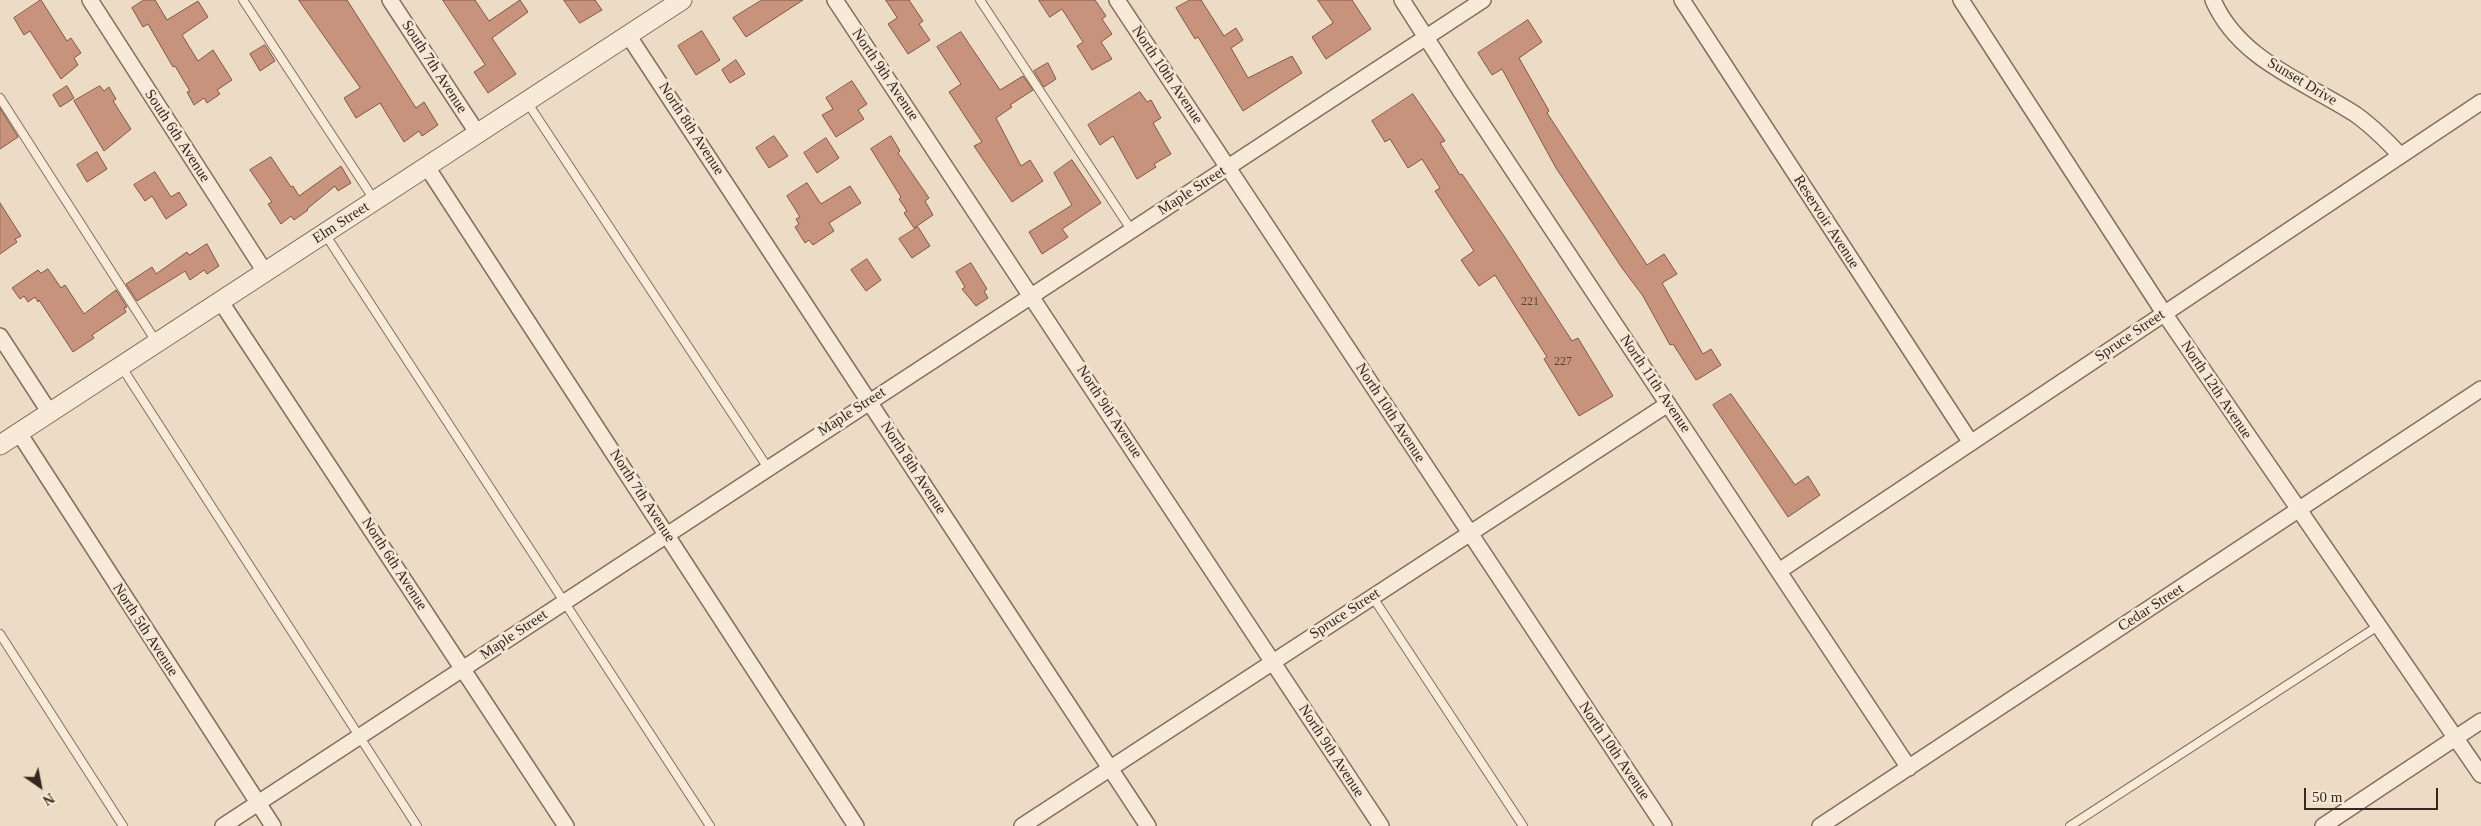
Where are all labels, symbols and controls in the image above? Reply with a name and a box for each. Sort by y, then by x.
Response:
street label: South 7th Avenue [397,17,471,117]
street label: North 10th Avenue [1127,22,1207,128]
street label: North 9th Avenue [848,26,922,124]
street label: Sunset Drive [2264,54,2340,110]
street label: North 8th Avenue [654,79,728,179]
street label: South 6th Avenue [140,86,214,186]
street label: Maple Street [1155,162,1229,220]
street label: Reservoir Avenue [1789,172,1863,272]
street label: Elm Street [309,198,373,248]
house number: 221 [1521,295,1539,309]
street label: Spruce Street [2092,306,2168,366]
street label: North 11th Avenue [1616,332,1694,436]
street label: North 12th Avenue [2176,337,2256,443]
house number: 227 [1554,355,1572,369]
street label: North 10th Avenue [1351,360,1429,466]
street label: North 9th Avenue [1072,362,1146,462]
street label: Maple Street [815,383,889,441]
street label: North 8th Avenue [876,418,950,518]
street label: North 7th Avenue [605,446,679,546]
street label: North 6th Avenue [357,514,431,614]
street label: North 5th Avenue [108,580,182,680]
street label: Cedar Street [2115,580,2187,636]
street label: Spruce Street [1306,585,1384,643]
street label: Maple Street [477,606,551,664]
street label: North 10th Avenue [1574,698,1654,804]
street label: North 9th Avenue [1294,701,1368,801]
north arrow [15,761,65,811]
scale bar [2306,778,2440,810]
text: 50 m [2312,789,2342,805]
text: N [40,790,57,808]

